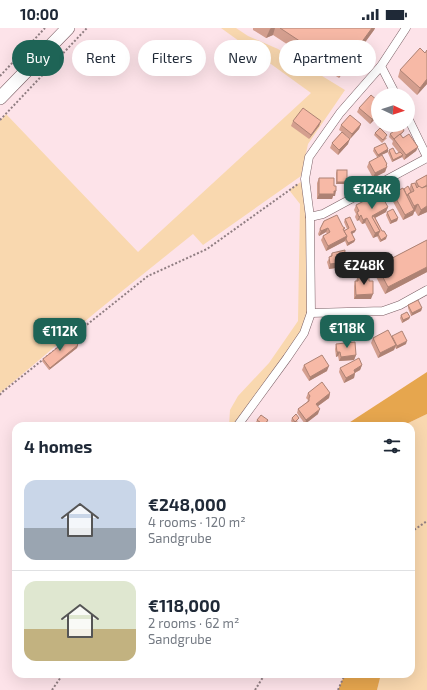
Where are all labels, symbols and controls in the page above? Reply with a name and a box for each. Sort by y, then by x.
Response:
text: 10:00 [20,5,59,23]
chip: Buy [12,40,64,76]
chip: Rent [72,40,130,76]
chip: Filters [138,40,206,76]
chip: New [214,40,271,76]
chip: Apartment [279,40,376,76]
north arrow [371,88,415,132]
map controls [371,88,415,132]
pin: €124K [344,176,400,210]
text: €124K [353,181,391,197]
pin: €248K [336,252,392,286]
text: €248K [344,257,384,273]
pin: €118K [319,315,375,349]
pin: €112K [32,318,88,352]
text: €118K [329,320,365,336]
text: €112K [42,323,78,339]
icon: filters [381,435,403,457]
text: 4 homes [24,436,92,456]
text: €248,000 [148,494,227,514]
icon: home [56,496,104,544]
text: 4 rooms · 120 m² [148,514,246,530]
text: Sandgrube [148,530,212,546]
text: €118,000 [148,595,221,615]
icon: home [56,597,104,645]
text: 2 rooms · 62 m² [148,615,239,631]
text: Sandgrube [148,631,212,647]

